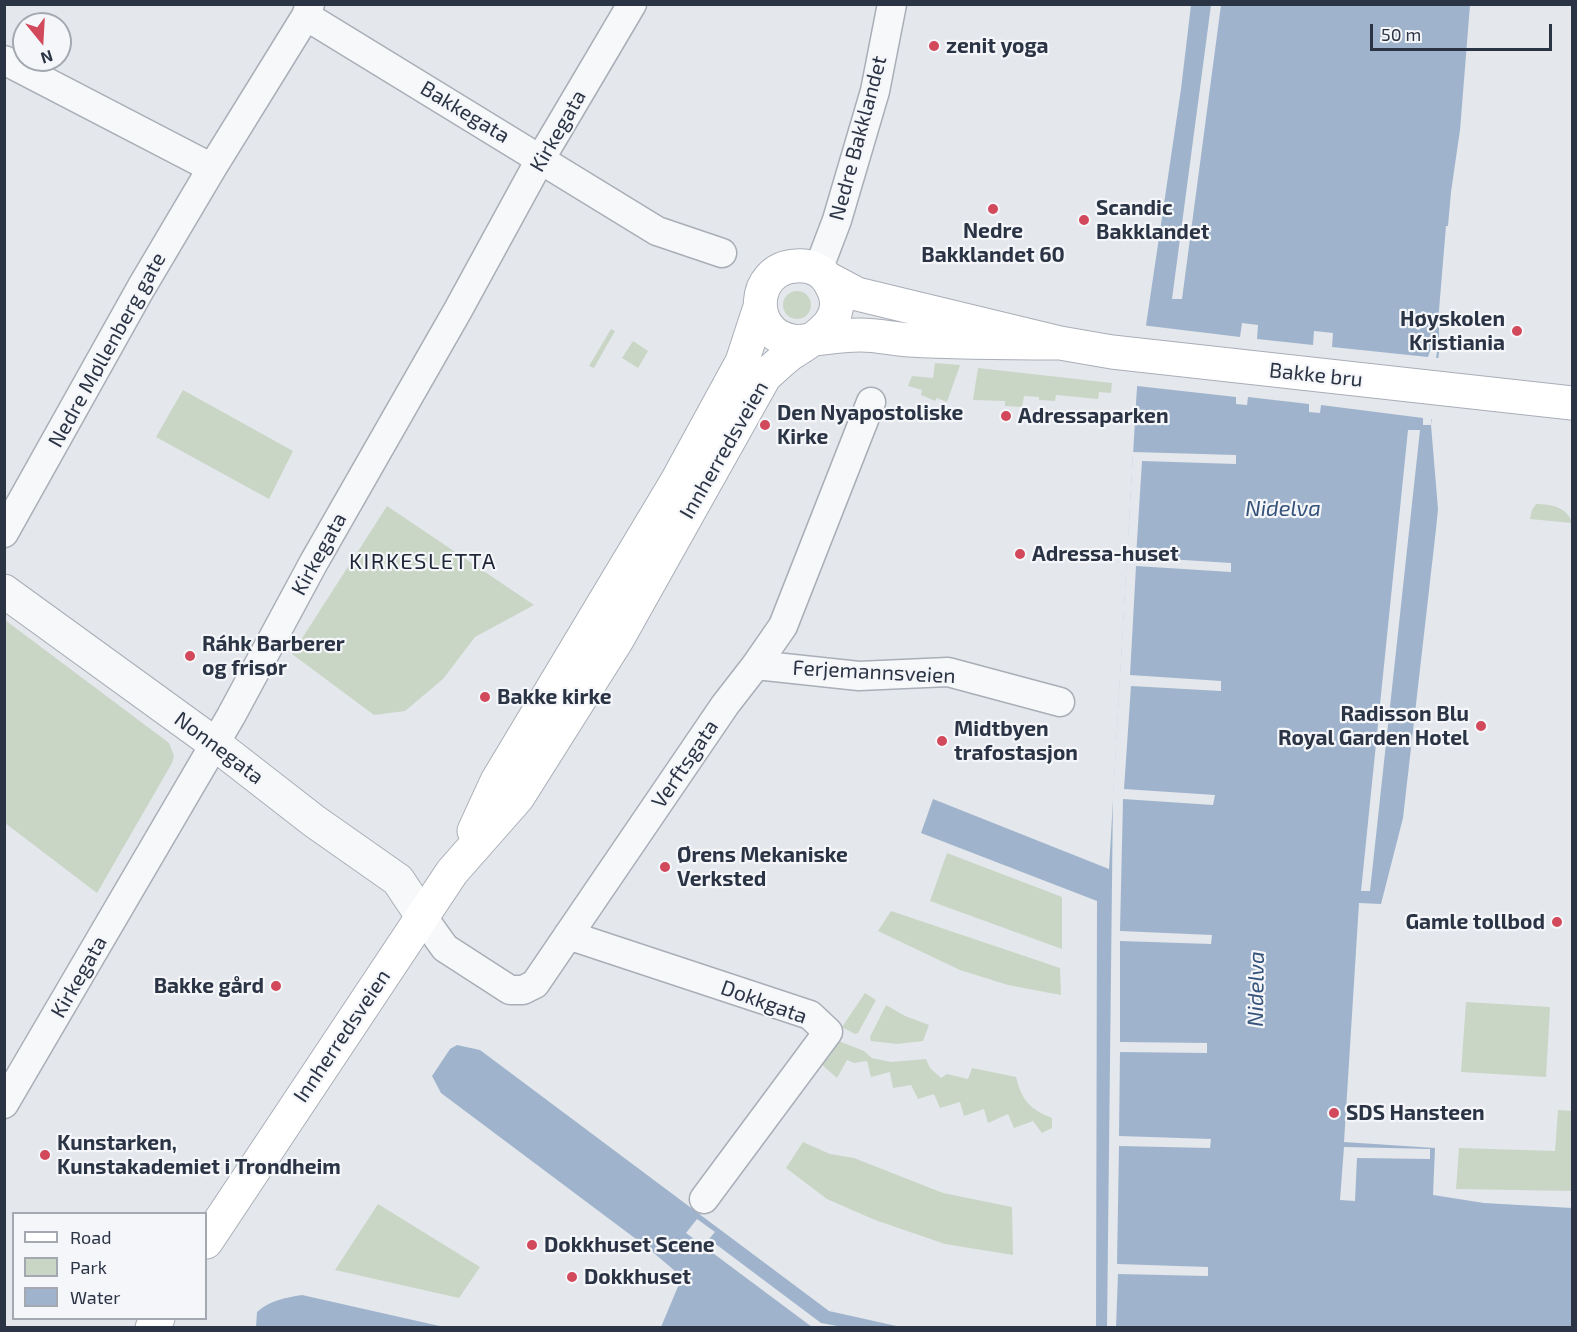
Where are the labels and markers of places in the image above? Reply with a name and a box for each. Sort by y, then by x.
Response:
place label: zenit yoga [946,33,1049,59]
marker: zenit yoga [927,39,941,53]
place label: Scandic Bakklandet [1096,195,1209,245]
marker: Nedre Bakklandet 60 [986,202,1000,216]
marker: Scandic Bakklandet [1077,213,1091,227]
place label: Nedre Bakklandet 60 [921,218,1065,268]
place label: Høyskolen Kristiania [1400,306,1505,356]
marker: Høyskolen Kristiania [1510,324,1524,338]
place label: Den Nyapostoliske Kirke [777,400,963,450]
place label: Adressaparken [1018,403,1169,429]
marker: Adressaparken [999,409,1013,423]
marker: Den Nyapostoliske Kirke [758,418,772,432]
place label: Adressa-huset [1032,541,1179,567]
marker: Adressa-huset [1013,547,1027,561]
place label: Ráhk Barberer og frisør [202,631,345,681]
marker: Ráhk Barberer og frisør [183,649,197,663]
place label: Bakke kirke [497,684,612,710]
marker: Bakke kirke [478,690,492,704]
place label: Radisson Blu Royal Garden Hotel [1278,701,1469,751]
place label: Midtbyen trafostasjon [954,716,1078,766]
marker: Radisson Blu Royal Garden Hotel [1474,719,1488,733]
marker: Midtbyen trafostasjon [935,734,949,748]
place label: Ørens Mekaniske Verksted [677,842,848,892]
marker: Ørens Mekaniske Verksted [658,860,672,874]
place label: Gamle tollbod [1405,909,1545,935]
marker: Gamle tollbod [1550,915,1564,929]
place label: Bakke gård [154,973,264,999]
marker: Bakke gård [269,979,283,993]
place label: SDS Hansteen [1346,1100,1485,1126]
marker: SDS Hansteen [1327,1106,1341,1120]
place label: Kunstarken, Kunstakademiet i Trondheim [57,1130,341,1180]
marker: Kunstarken, Kunstakademiet i Trondheim [38,1148,52,1162]
place label: Dokkhuset Scene [544,1232,715,1258]
marker: Dokkhuset Scene [525,1238,539,1252]
place label: Dokkhuset [584,1264,691,1290]
marker: Dokkhuset [565,1270,579,1284]

